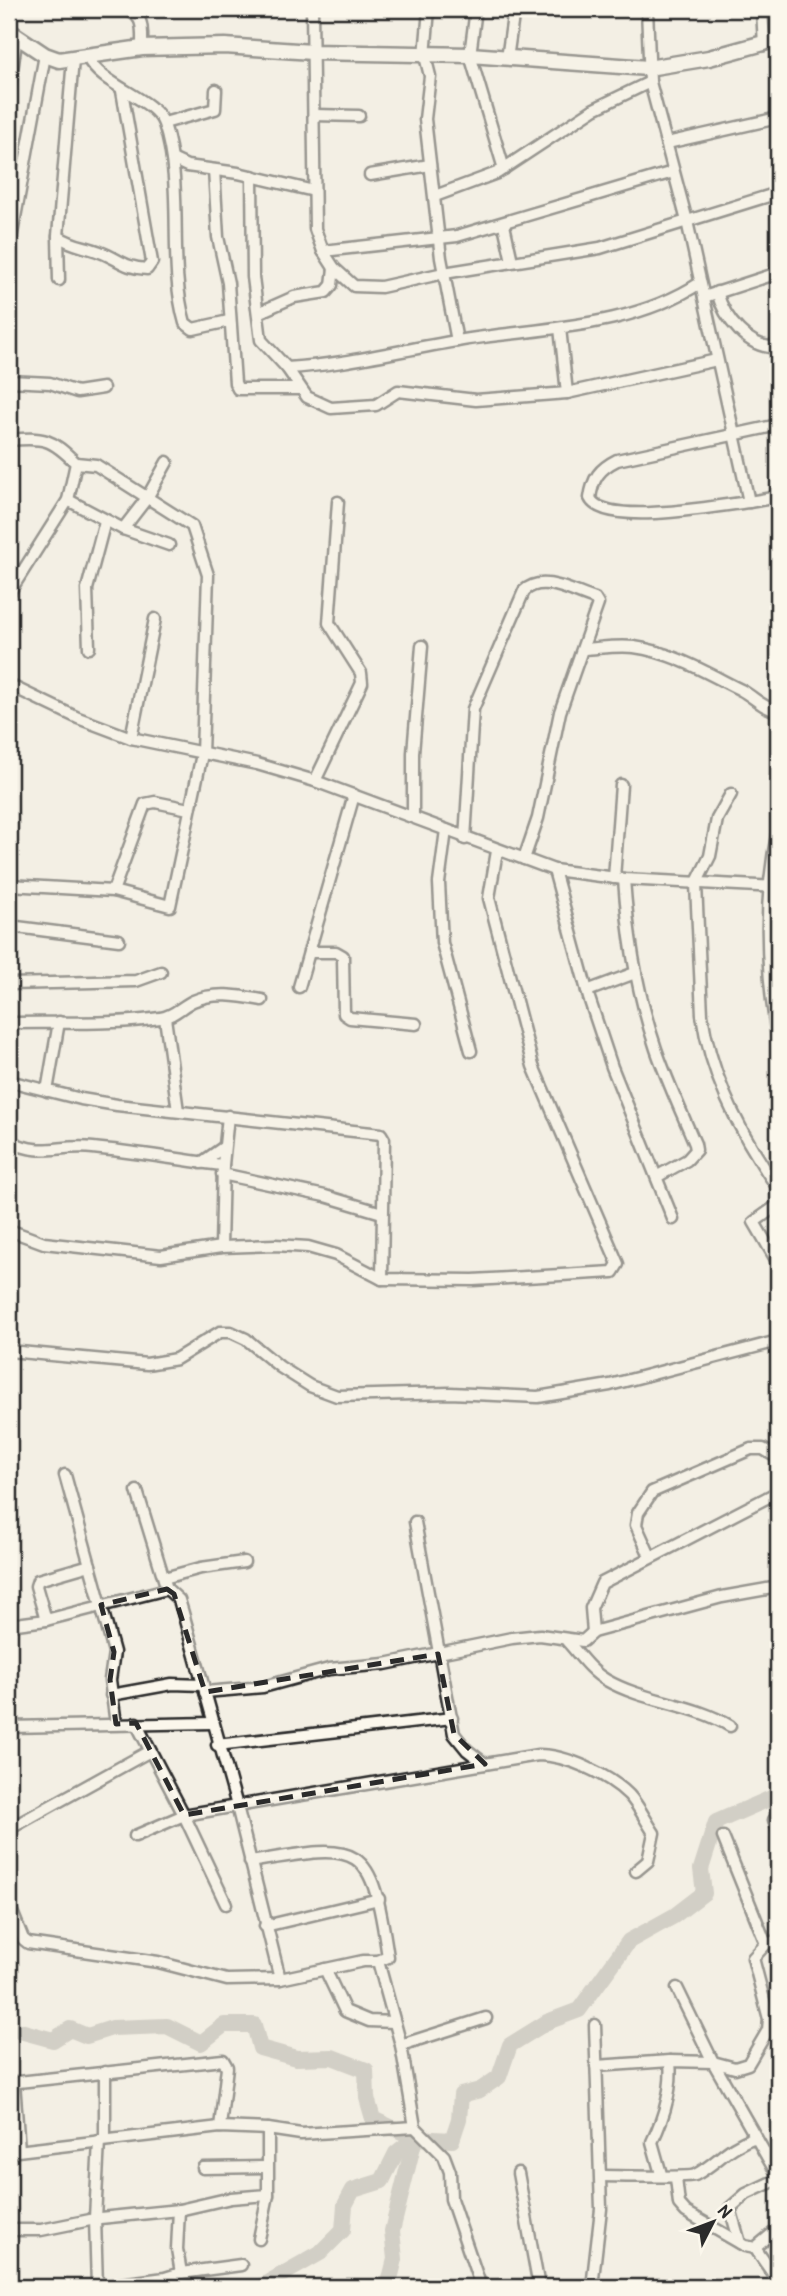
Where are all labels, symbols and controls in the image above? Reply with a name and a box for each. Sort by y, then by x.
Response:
north arrow [678,2188,748,2258]
text: N [713,2198,739,2223]

